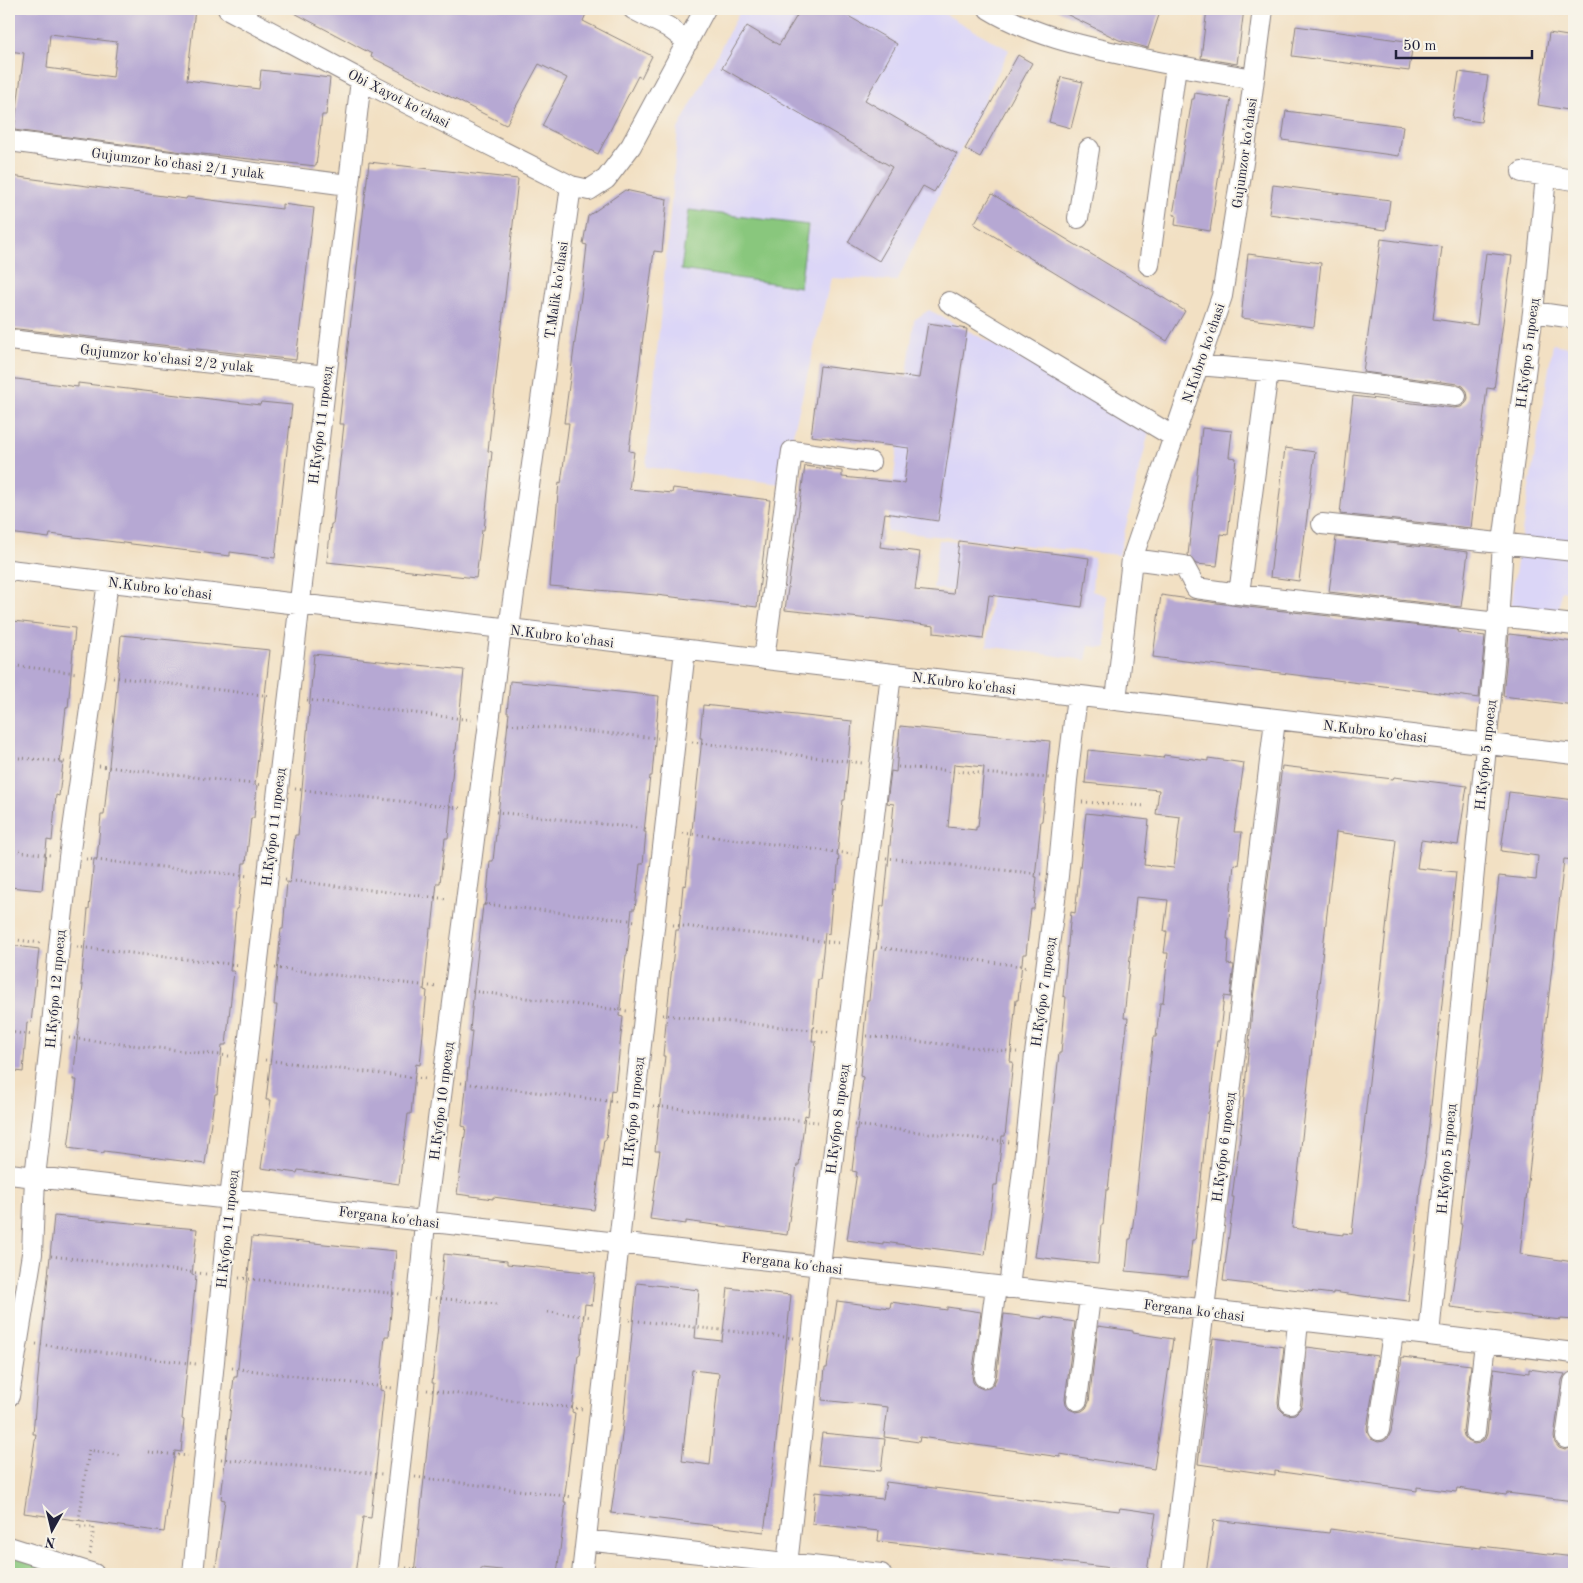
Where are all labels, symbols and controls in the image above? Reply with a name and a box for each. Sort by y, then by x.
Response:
scale bar [1396,28,1532,60]
text: 50 m [1403,39,1437,54]
street label: Obi Xayot ko'chasi [345,67,452,131]
street label: Gujumzor ko'chasi [1230,97,1260,209]
street label: Gujumzor ko'chasi 2/1 yulak [90,146,265,182]
street label: T.Malik ko'chasi [543,240,571,340]
street label: Н.Кубро 5 проезд [1514,297,1542,409]
street label: N.Kubro ko'chasi [1180,301,1228,405]
street label: Gujumzor ko'chasi 2/2 yulak [79,343,255,375]
street label: Н.Кубро 11 проезд [307,365,335,485]
street label: N.Kubro ko'chasi [107,576,213,602]
street label: N.Kubro ko'chasi [509,624,615,650]
street label: N.Kubro ko'chasi [911,671,1017,697]
street label: Н.Кубро 5 проезд [1473,699,1499,811]
street label: N.Kubro ko'chasi [1322,719,1428,745]
street label: Н.Кубро 11 проезд [260,767,288,887]
street label: Н.Кубро 12 проезд [44,929,68,1049]
street label: Н.Кубро 7 проезд [1029,936,1059,1048]
street label: Н.Кубро 10 проезд [428,1041,456,1161]
street label: Н.Кубро 9 проезд [621,1056,647,1168]
street label: Н.Кубро 8 проезд [824,1063,852,1175]
street label: Н.Кубро 6 проезд [1210,1091,1238,1203]
street label: Н.Кубро 5 проезд [1435,1103,1459,1215]
street label: Н.Кубро 11 проезд [215,1169,241,1289]
street label: Fergana ko'chasi [338,1205,440,1231]
street label: Fergana ko'chasi [741,1251,843,1277]
street label: Fergana ko'chasi [1143,1298,1245,1324]
north arrow [28,1506,78,1556]
text: N [44,1534,57,1550]

